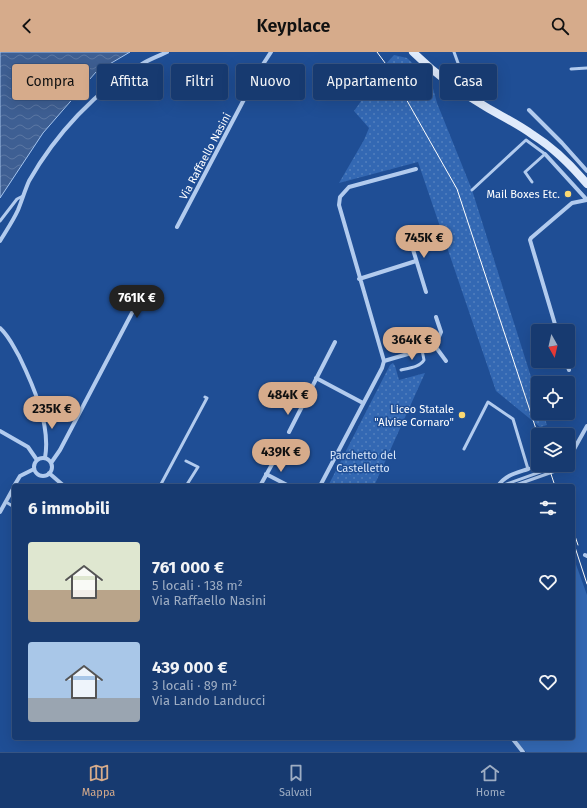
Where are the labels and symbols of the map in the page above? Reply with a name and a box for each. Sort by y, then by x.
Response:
street label: Via Raffaello Nasini [177,111,234,202]
place label: Mail Boxes Etc. [486,188,560,201]
marker: Mail Boxes Etc. [563,189,573,199]
pin: 745K € [391,225,457,259]
pin: 761K € [104,285,170,319]
north arrow [531,324,575,368]
pin: 364K € [379,327,445,361]
pin: 484K € [255,382,321,416]
pin: 235K € [19,396,85,430]
place label: Liceo Statale "Alvise Cornaro" [374,403,454,429]
marker: Liceo Statale "Alvise Cornaro" [457,410,467,420]
pin: 439K € [248,439,314,473]
park label: Parchetto del Castelletto [330,449,396,475]

